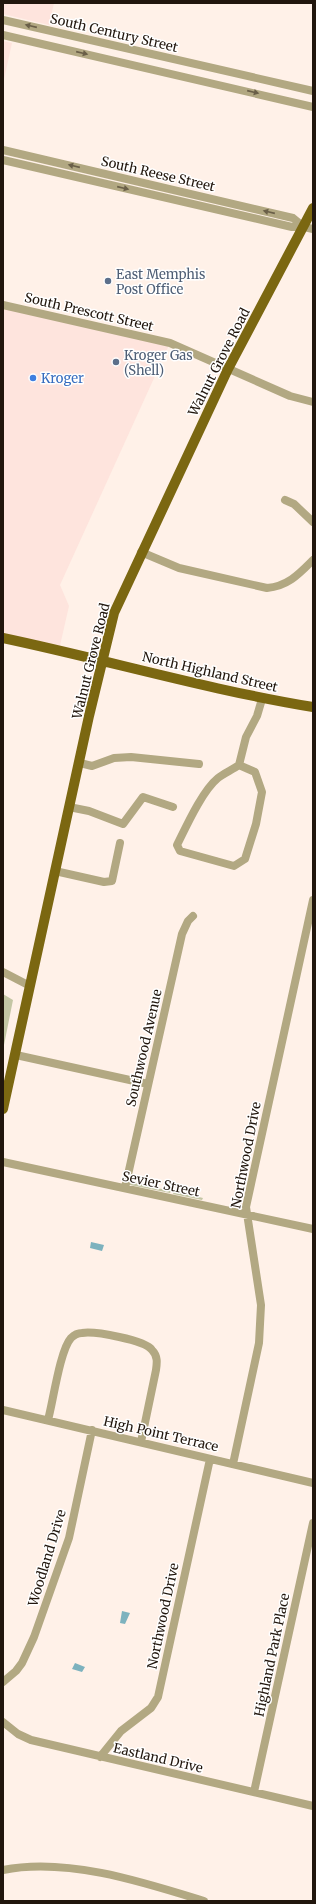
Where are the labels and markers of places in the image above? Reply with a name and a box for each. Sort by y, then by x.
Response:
place label: East Memphis Post Office [116,266,205,298]
marker: East Memphis Post Office [103,276,113,286]
place label: Kroger Gas (Shell) [124,347,193,379]
marker: Kroger Gas (Shell) [111,357,121,367]
place label: Kroger [41,370,84,387]
marker: Kroger [28,373,38,383]

